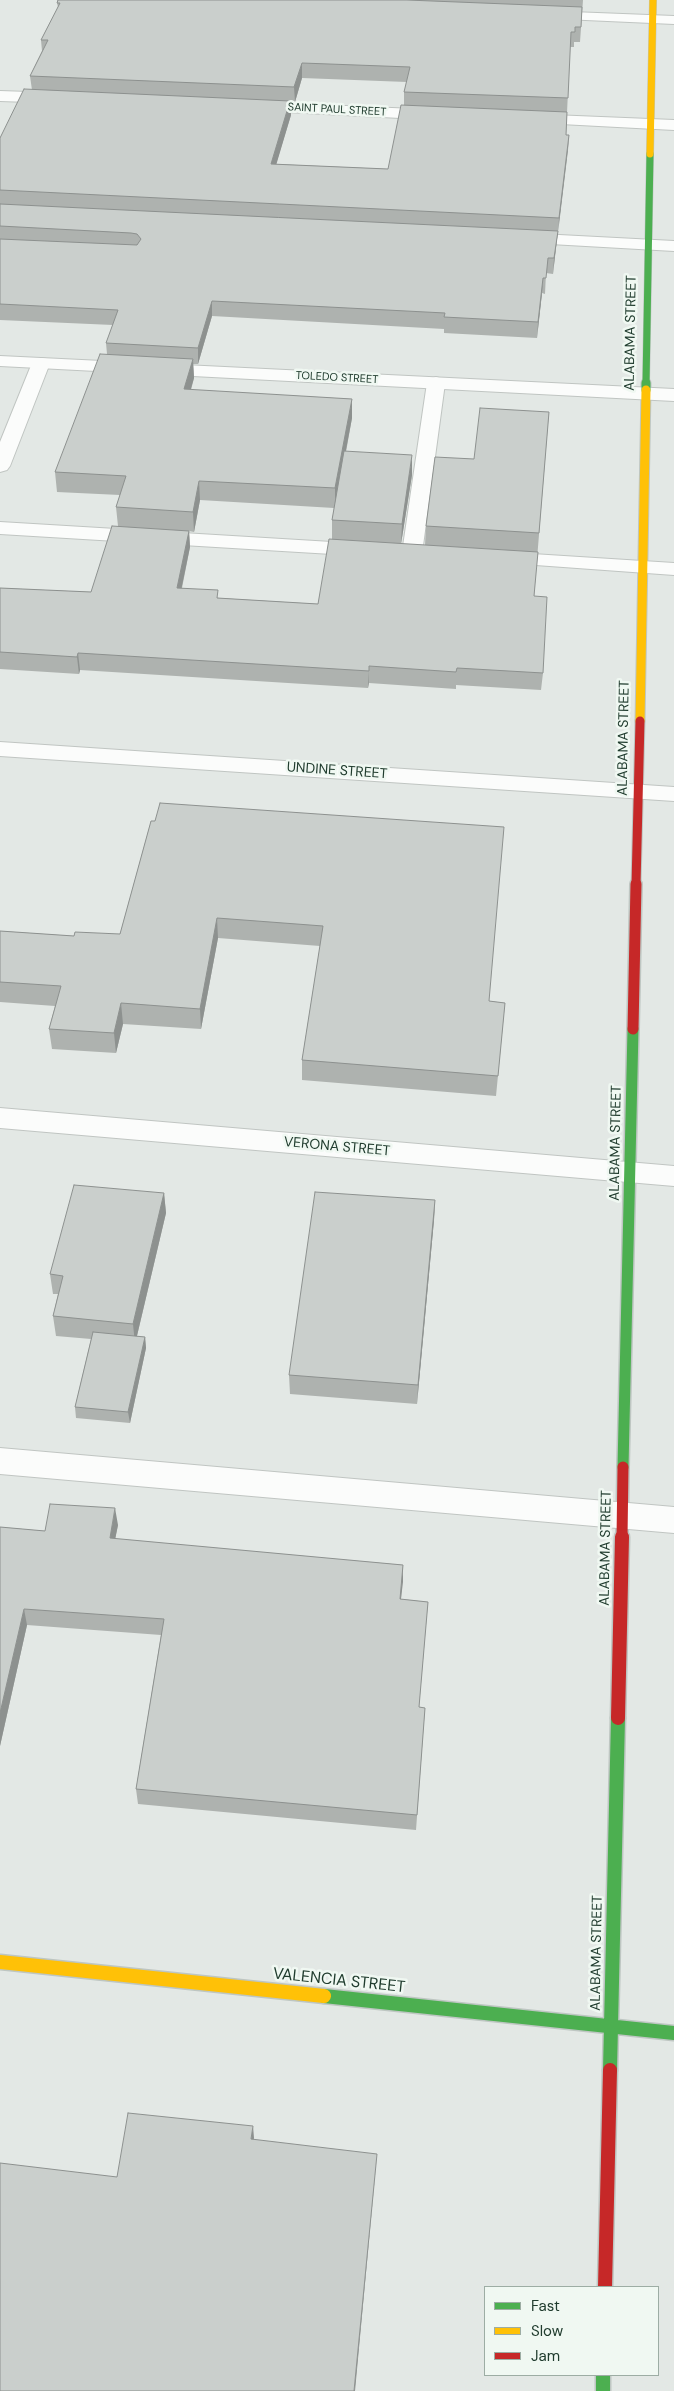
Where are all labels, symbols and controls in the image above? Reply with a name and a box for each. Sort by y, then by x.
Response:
street label: SAINT PAUL STREET [287,101,387,119]
street label: ALABAMA STREET [622,275,640,391]
street label: TOLEDO STREET [295,369,379,387]
street label: ALABAMA STREET [615,680,633,796]
street label: UNDINE STREET [286,759,388,783]
street label: ALABAMA STREET [607,1085,625,1201]
street label: VERONA STREET [283,1134,391,1160]
street label: ALABAMA STREET [597,1490,615,1606]
street label: ALABAMA STREET [588,1895,606,2011]
street label: VALENCIA STREET [272,1965,406,1997]
legend [484,2286,659,2376]
text: Fast [531,2296,560,2316]
text: Slow [531,2321,563,2341]
text: Jam [531,2346,560,2366]

